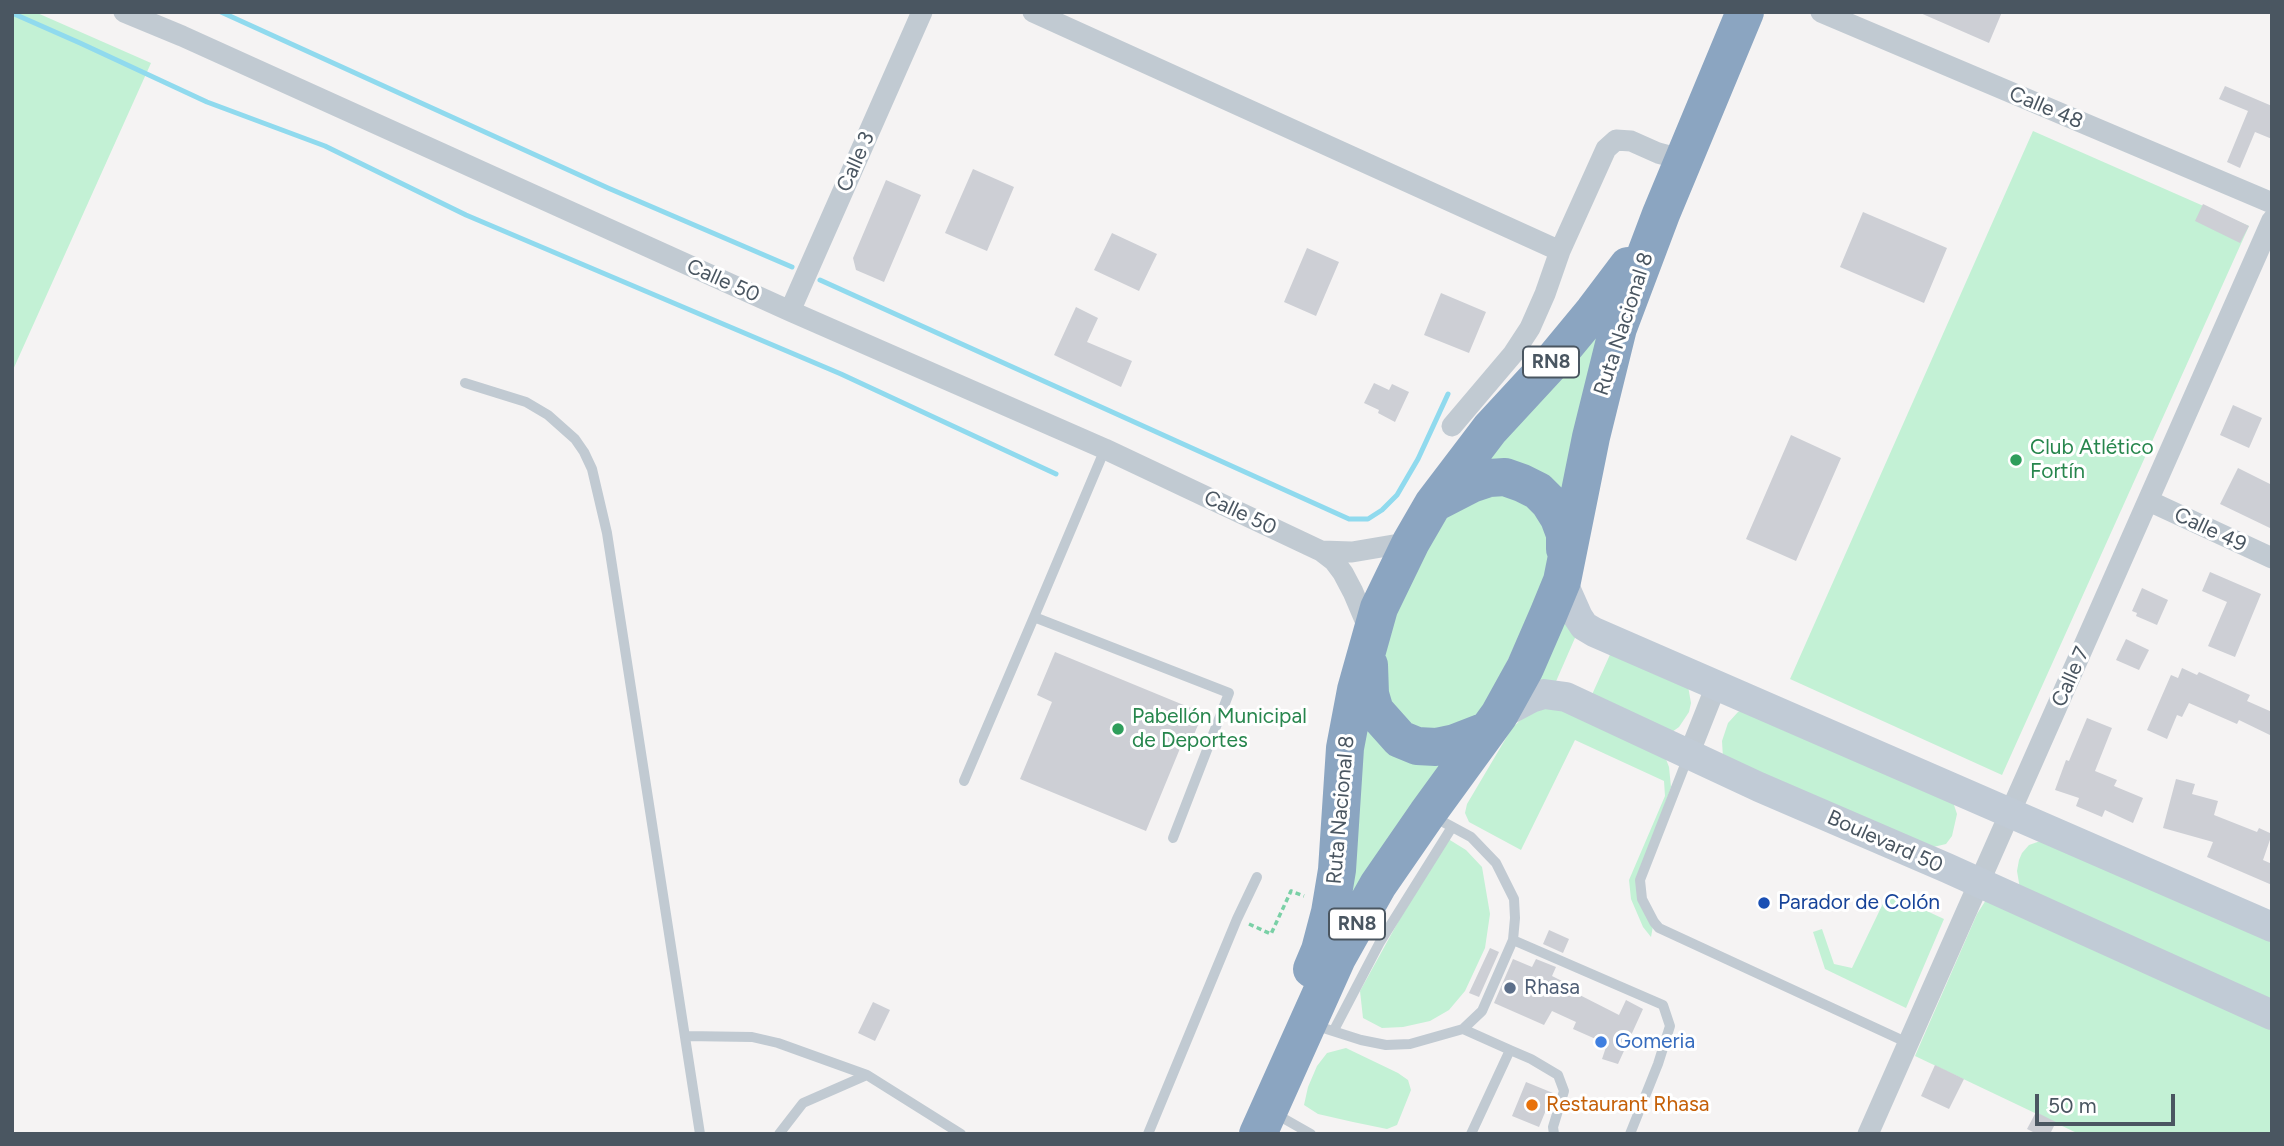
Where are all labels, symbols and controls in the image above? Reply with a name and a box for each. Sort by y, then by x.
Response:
street label: Calle 48 [2005,81,2087,135]
street label: Calle 3 [832,128,880,196]
street label: Ruta Nacional 8 [1589,249,1659,399]
street label: Calle 50 [683,254,763,308]
road number: RN8 [1523,346,1579,378]
place label: Club Atlético Fortín [2030,435,2154,485]
marker: Club Atlético Fortín [2008,452,2024,468]
street label: Calle 50 [1200,485,1280,541]
street label: Calle 49 [2170,502,2250,558]
street label: Calle 7 [2047,643,2095,711]
place label: Pabellón Municipal de Deportes [1132,704,1307,754]
marker: Pabellón Municipal de Deportes [1110,721,1126,737]
street label: Ruta Nacional 8 [1322,735,1360,885]
street label: Boulevard 50 [1823,805,1947,879]
place label: Parador de Colón [1778,890,1940,916]
marker: Parador de Colón [1756,895,1772,911]
road number: RN8 [1329,908,1385,940]
place label: Rhasa [1524,975,1580,1001]
marker: Rhasa [1502,980,1518,996]
place label: Gomeria [1615,1029,1695,1055]
marker: Gomeria [1593,1034,1609,1050]
scale bar [2039,1080,2179,1124]
place label: Restaurant Rhasa [1546,1092,1709,1118]
text: 50 m [2048,1093,2097,1118]
marker: Restaurant Rhasa [1524,1097,1540,1113]

